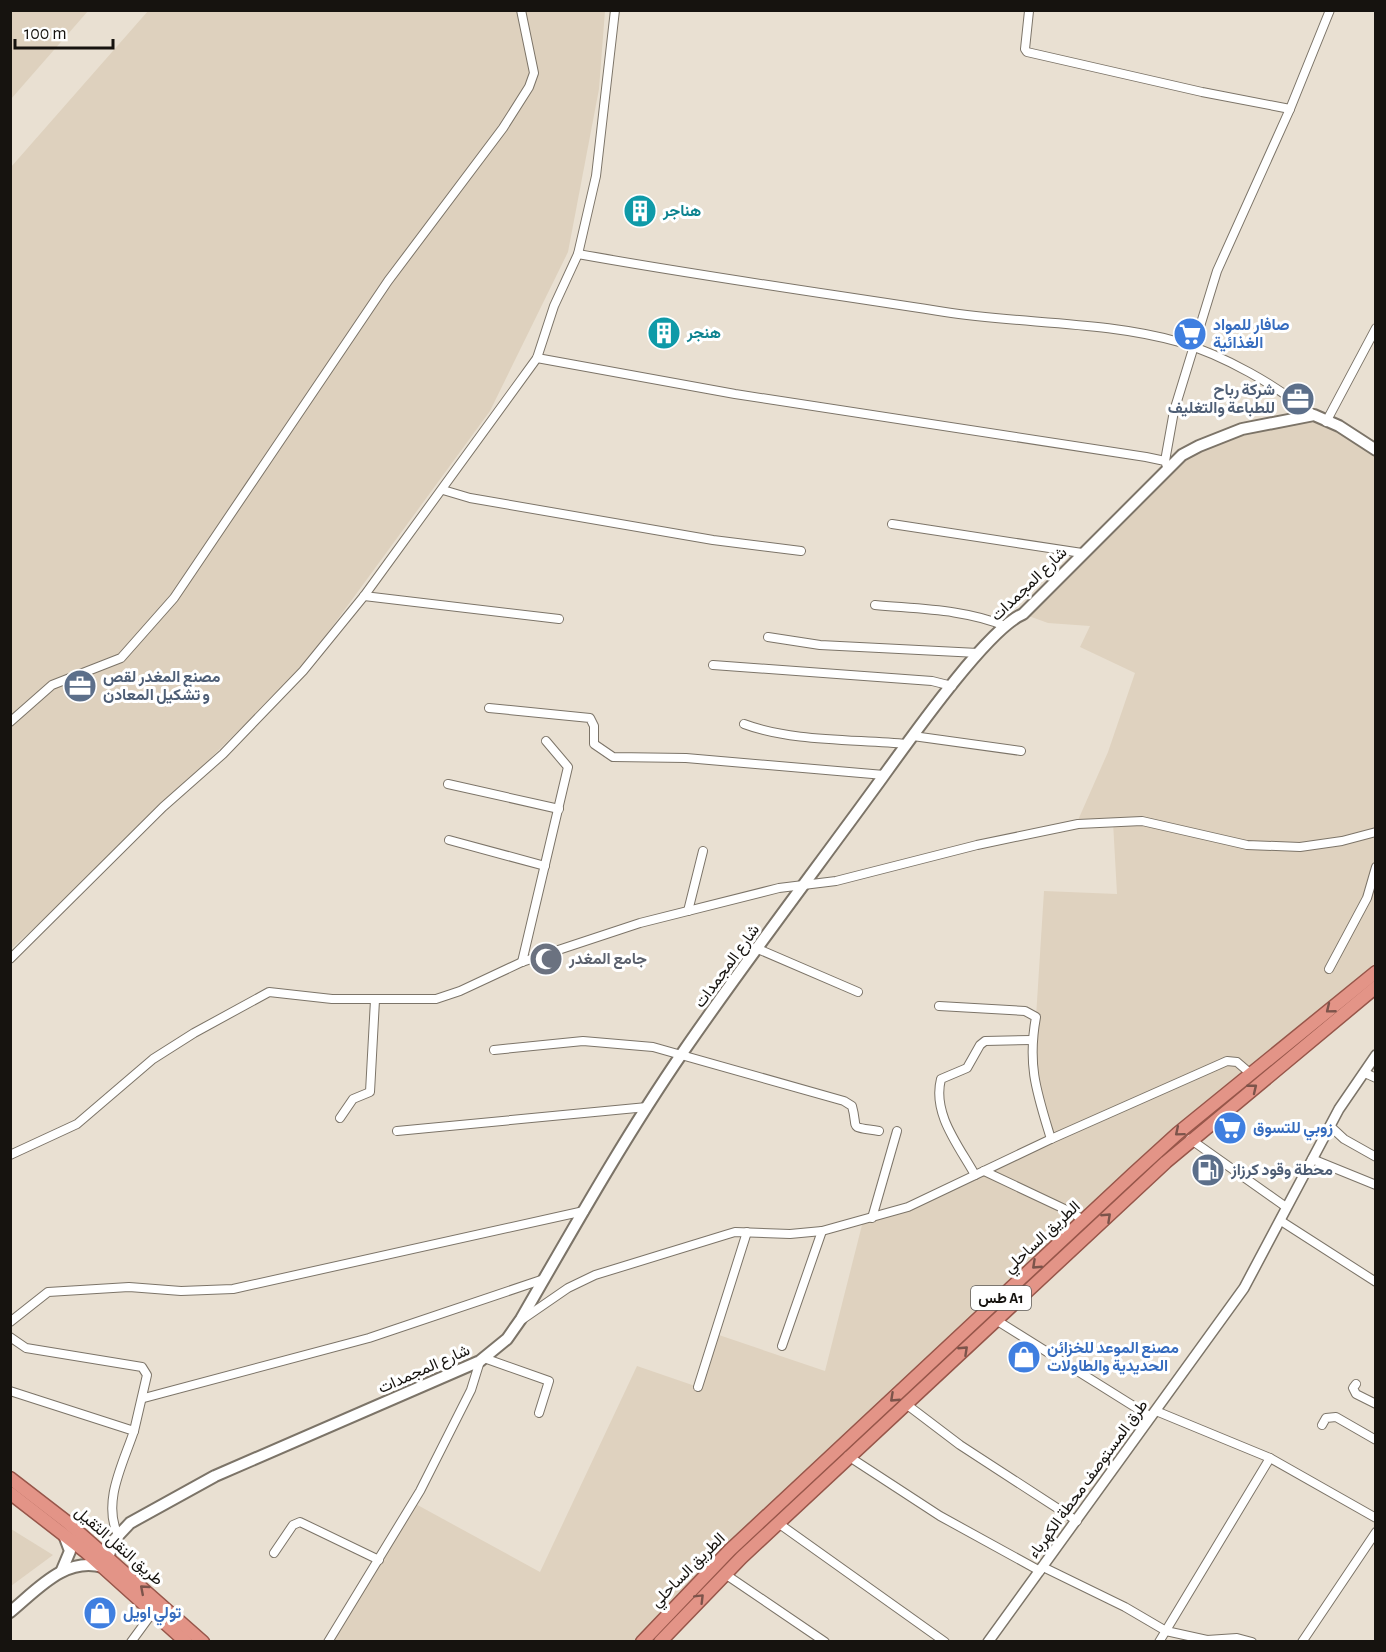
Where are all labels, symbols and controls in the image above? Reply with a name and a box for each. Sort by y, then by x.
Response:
scale bar [15,12,112,50]
text: 100 m [24,25,67,43]
building icon: هناجر [622,193,658,229]
place label: هناجر [662,203,701,221]
building icon: هنجر [646,315,682,351]
supermarket icon: صافار للمواد الغذائية [1172,316,1208,352]
place label: صافار للمواد الغذائية [1213,317,1289,352]
place label: هنجر [686,325,721,343]
office icon: شركة رباح للطباعة والتغليف [1280,381,1316,417]
place label: شركة رباح للطباعة والتغليف [1168,382,1275,418]
street label: شارع المجمدات [988,544,1072,626]
office icon: مصنع المغدر لقص و تشكيل المعادن [62,668,98,704]
place label: مصنع المغدر لقص و تشكيل المعادن [103,669,221,705]
street label: شارع المجمدات [692,921,765,1012]
mosque icon: جامع المغدر [528,941,564,977]
place label: جامع المغدر [568,951,647,970]
one-way arrow [1326,1001,1337,1012]
one-way arrow [1246,1084,1257,1095]
supermarket icon: زوبي للتسوق [1212,1110,1248,1146]
place label: زوبي للتسوق [1253,1120,1333,1141]
one-way arrow [1175,1125,1186,1136]
fuel station icon: محطة وقود كرزاز [1190,1152,1226,1188]
place label: محطة وقود كرزاز [1230,1162,1333,1180]
street label: الطريق الساحلي [1001,1198,1087,1280]
one-way arrow [1099,1213,1110,1224]
one-way arrow [1033,1258,1043,1269]
road number: طس A1 [971,1286,1031,1310]
shop icon: مصنع الموعد للخزائن الحديدية والطاولات [1006,1339,1042,1375]
place label: مصنع الموعد للخزائن الحديدية والطاولات [1047,1340,1179,1376]
street label: شارع المجمدات [376,1342,474,1399]
one-way arrow [958,1346,968,1357]
one-way arrow [890,1391,900,1402]
street label: طرق المستوصف محطة الكهرباء [1025,1397,1152,1562]
street label: طريق النقل الثقيل [71,1504,166,1590]
street label: الطريق الساحلي [648,1530,732,1614]
one-way arrow [140,1585,151,1596]
shop icon: تولي اويل [82,1595,118,1631]
one-way arrow [692,1595,703,1606]
place label: تولي اويل [123,1605,181,1626]

